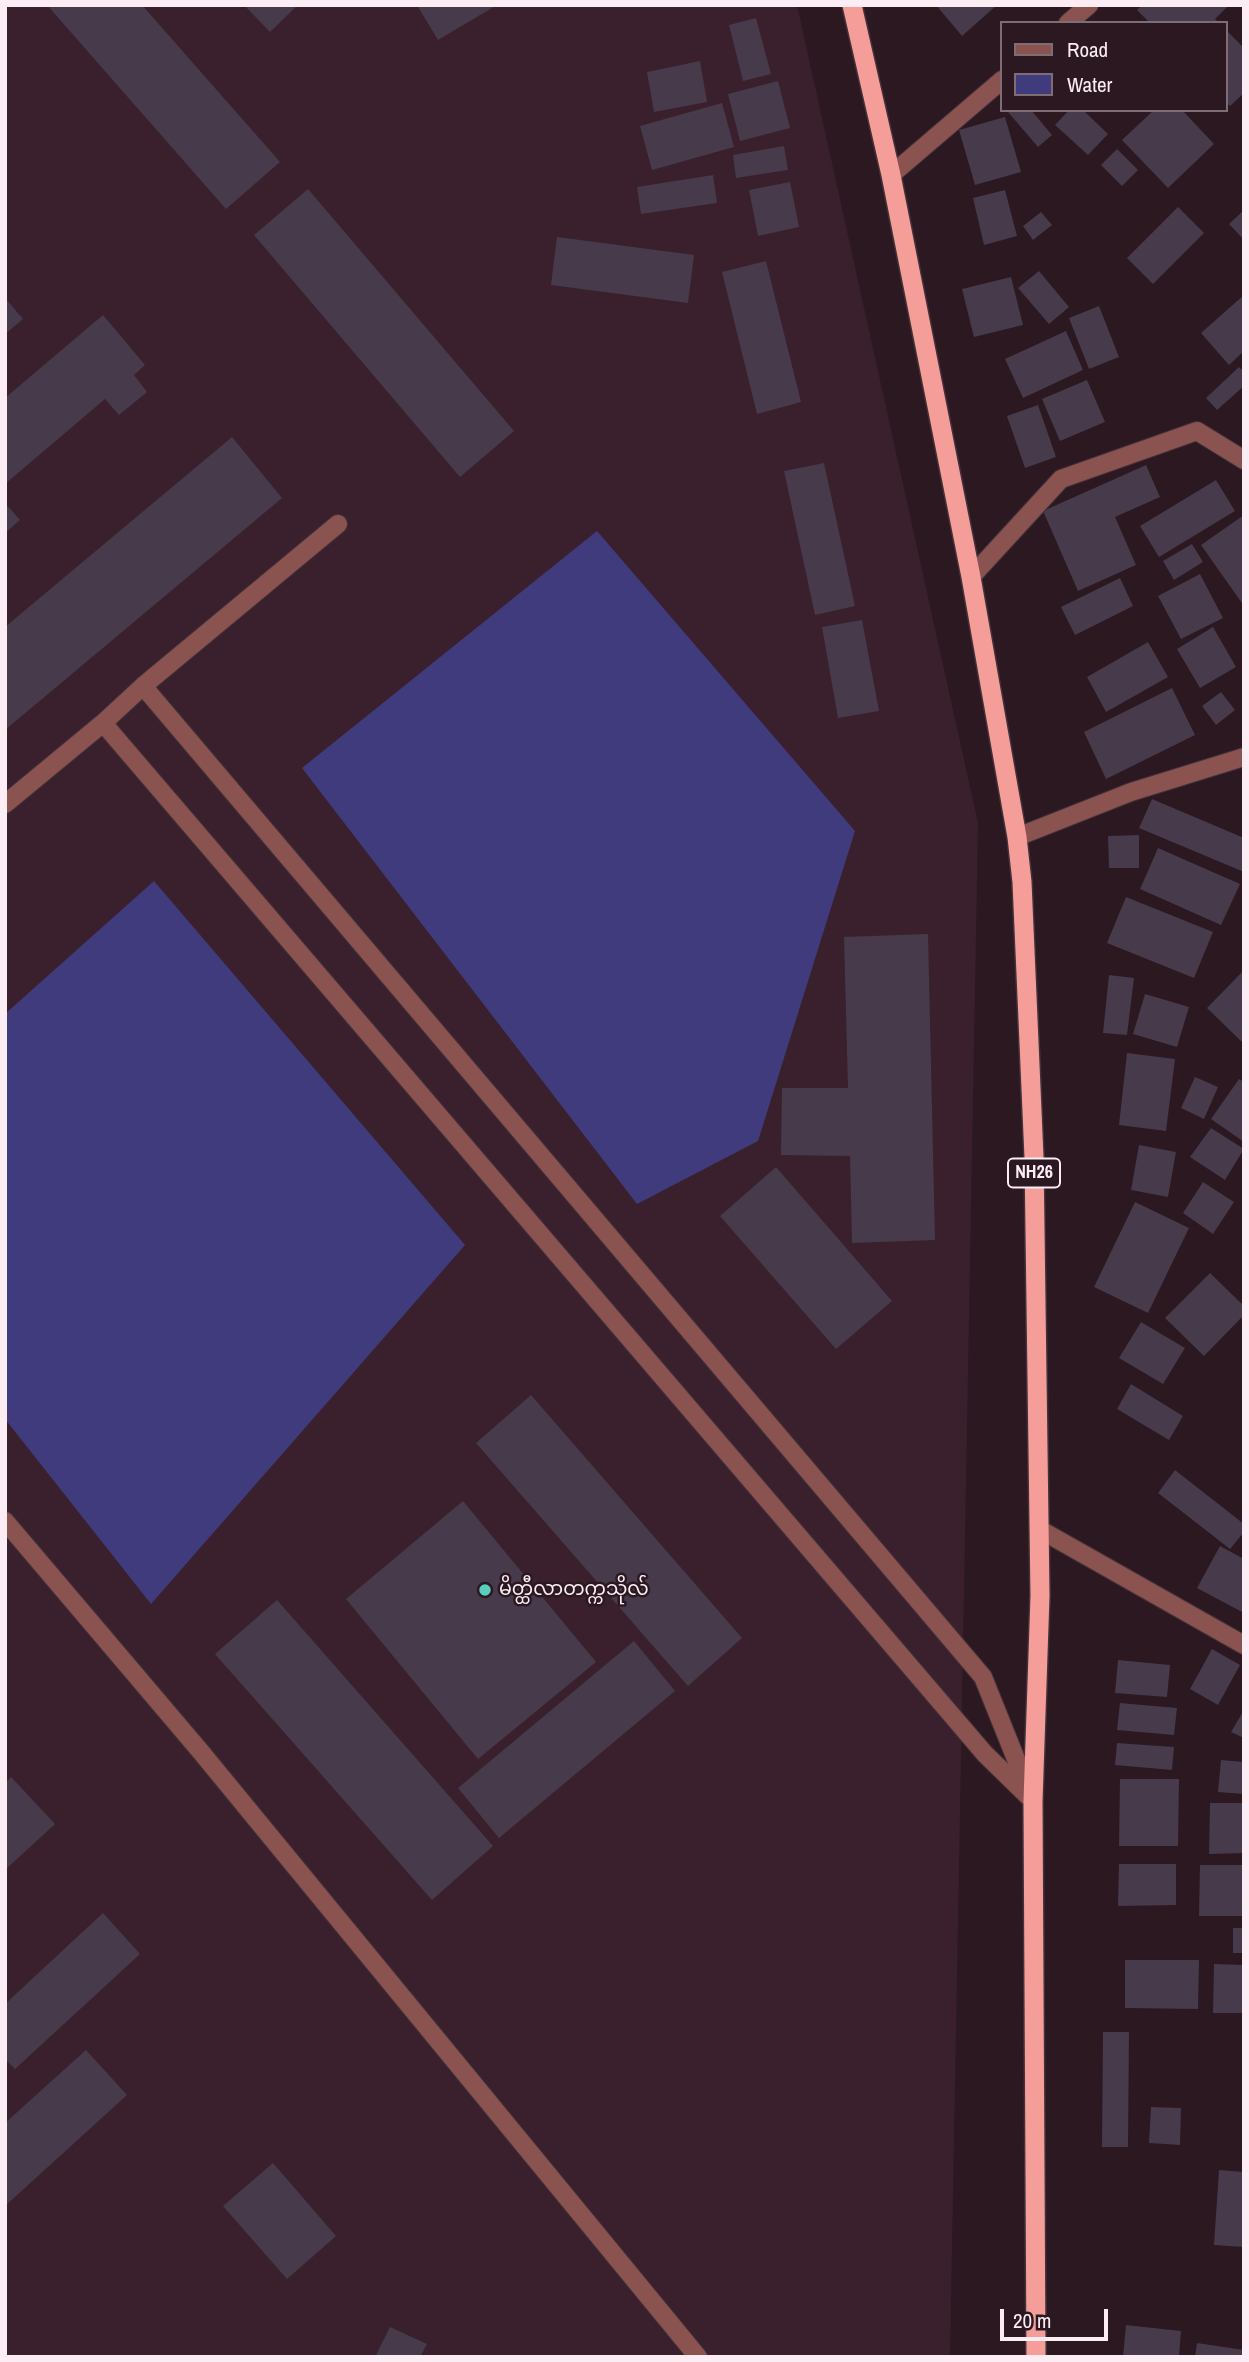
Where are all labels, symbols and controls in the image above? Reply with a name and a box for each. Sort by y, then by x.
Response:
legend [1000,21,1228,112]
text: Road [1067,35,1108,64]
text: Water [1067,70,1112,99]
road number: NH26 [1008,1158,1060,1188]
place label: မိတ္ထီလာတက္ကသိုလ် [499,1579,649,1601]
marker: မိတ္ထီလာတက္ကသိုလ် [477,1582,493,1598]
scale bar [1004,2296,1112,2340]
text: 20 m [1013,2306,1051,2335]

